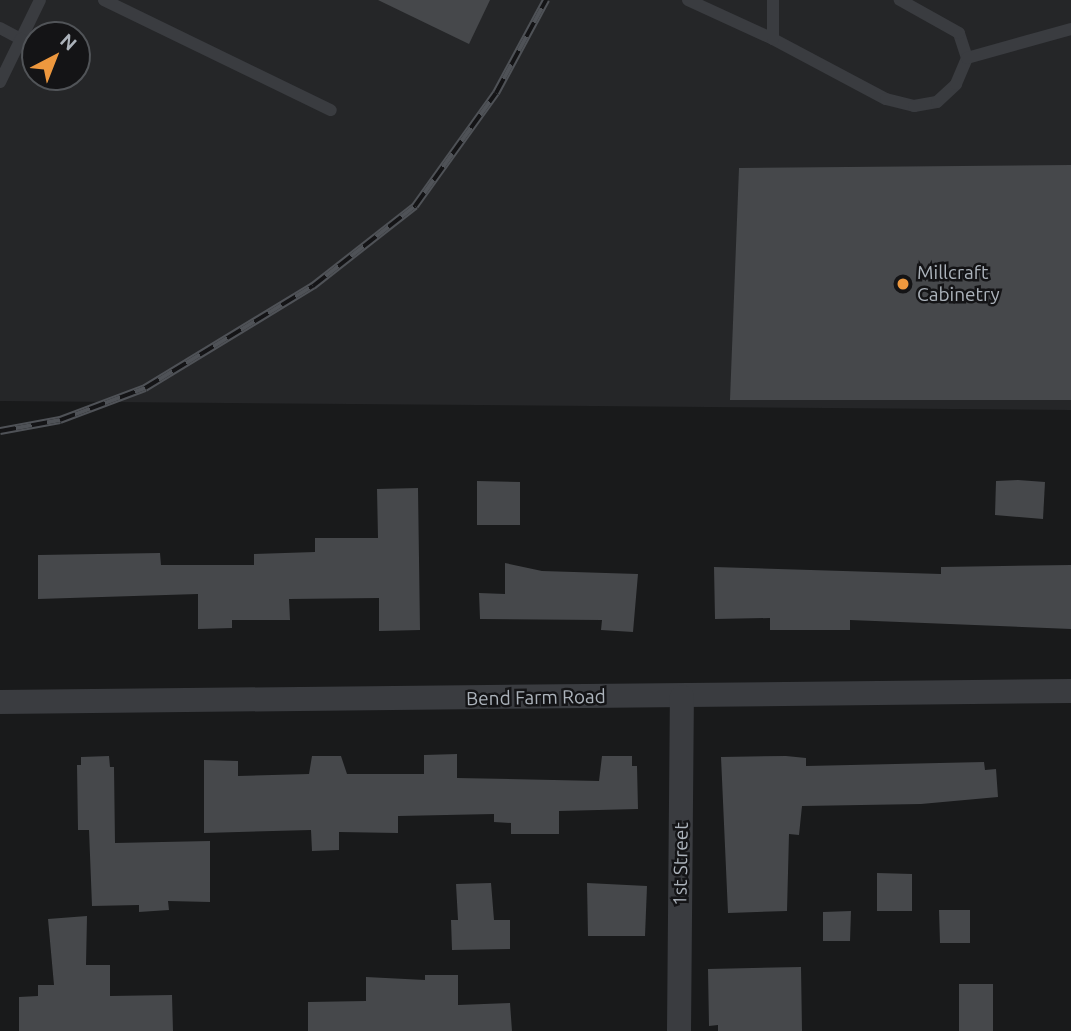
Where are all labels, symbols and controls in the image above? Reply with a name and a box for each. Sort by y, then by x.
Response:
north arrow [21,21,91,91]
text: N [56,29,81,55]
place label: Millcraft Cabinetry [917,262,1000,306]
marker: Millcraft Cabinetry [895,276,911,292]
street label: Bend Farm Road [466,685,606,711]
street label: 1st Street [669,822,693,906]

